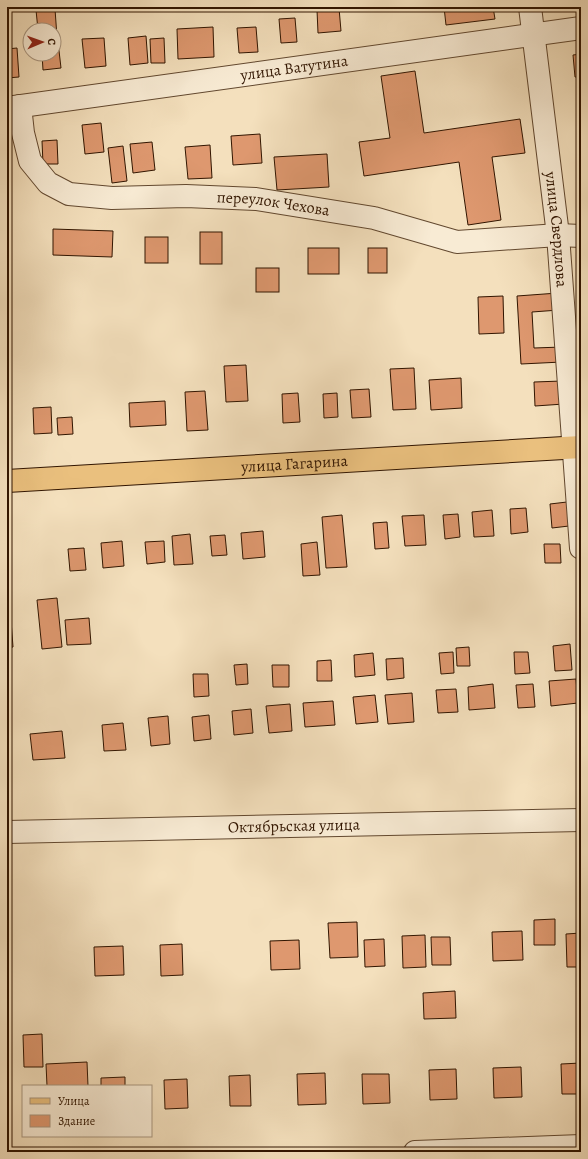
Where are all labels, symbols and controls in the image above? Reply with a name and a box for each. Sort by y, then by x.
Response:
north arrow [22,22,62,62]
text: С [44,38,59,46]
street label: улица Ватутина [238,49,350,86]
street label: улица Свердлова [539,169,573,289]
street label: переулок Чехова [216,186,332,222]
street label: улица Гагарина [239,450,349,478]
street label: Октябрьская улица [228,814,361,838]
legend [22,1085,152,1137]
text: Улица [58,1093,90,1109]
text: Здание [58,1113,95,1129]

